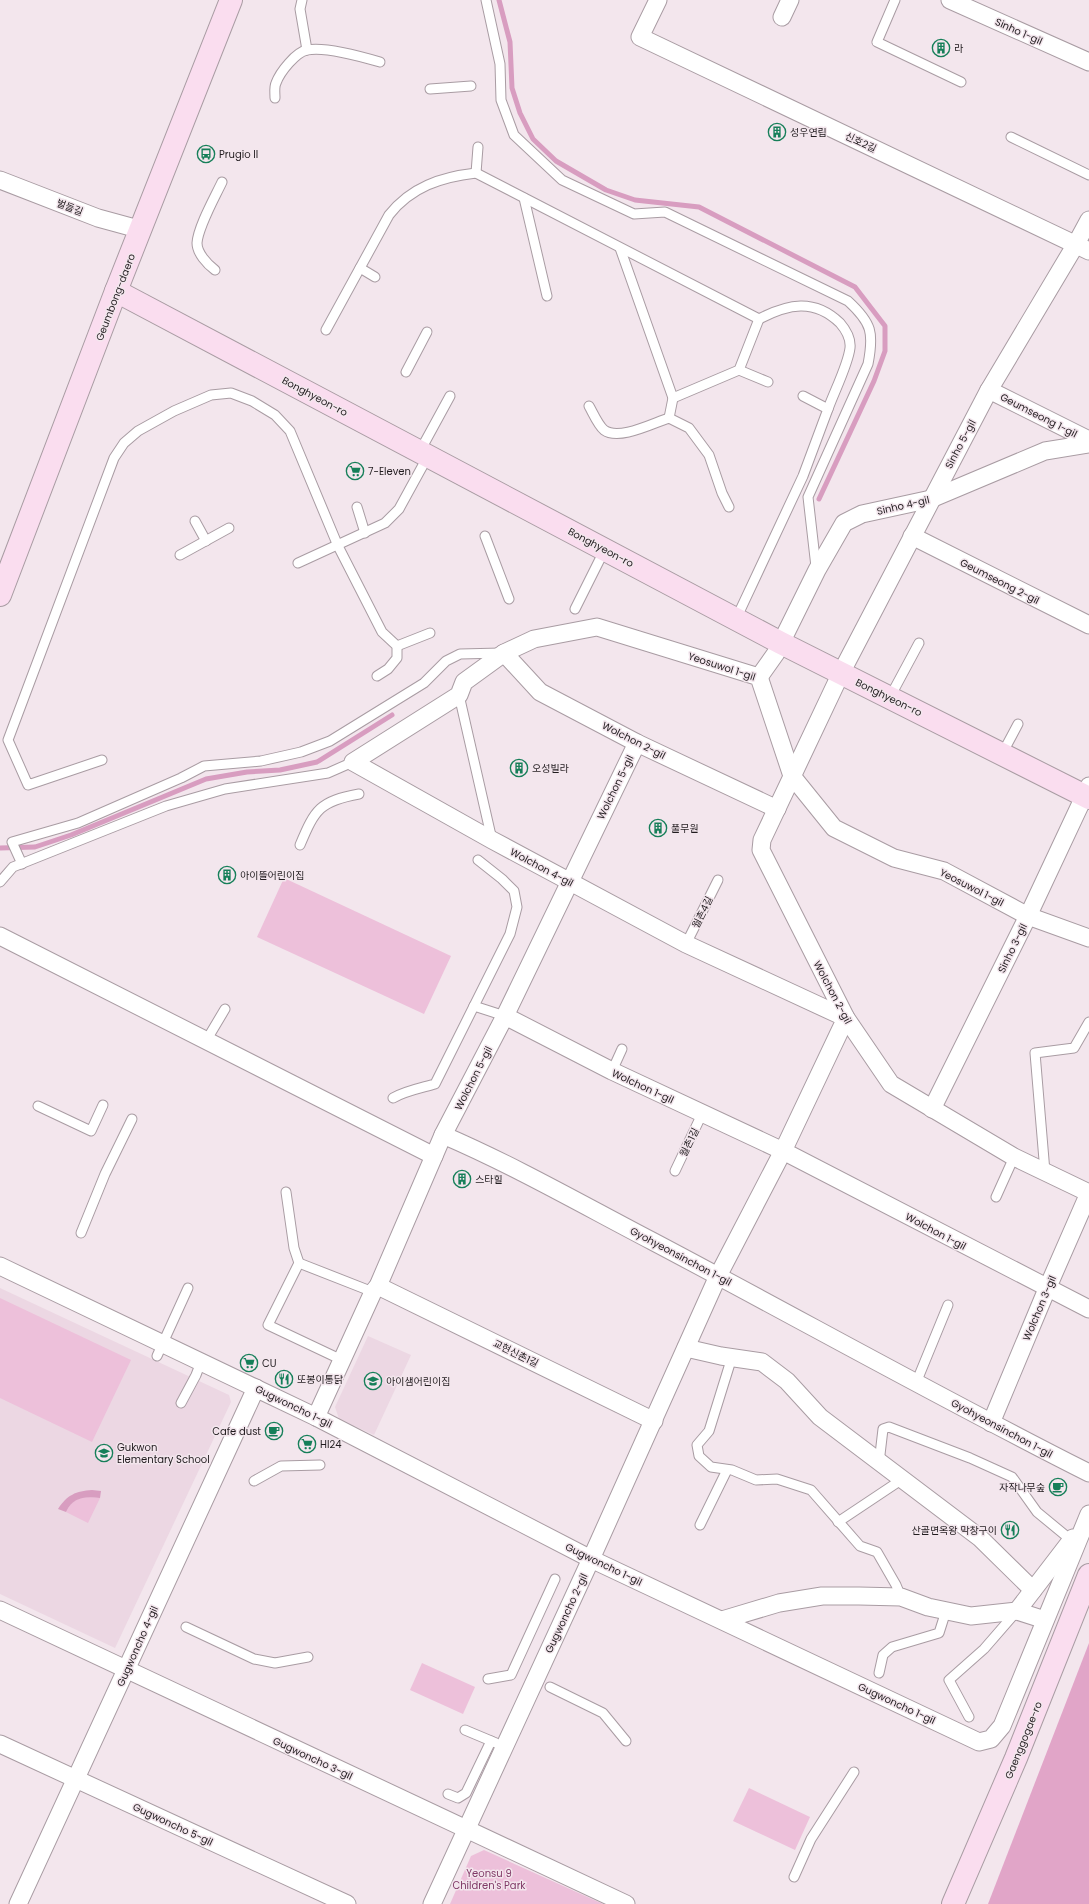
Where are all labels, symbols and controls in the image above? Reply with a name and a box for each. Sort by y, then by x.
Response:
street label: Sinho 1-gil [993,14,1045,49]
building icon: 라 [931,38,951,58]
place label: 라 [954,41,964,56]
building icon: 성우연립 [767,122,787,142]
place label: 성우연립 [790,125,827,140]
street label: 신호2길 [843,129,879,156]
bus stop icon: Prugio II [196,144,216,164]
place label: Prugio II [219,147,258,162]
street label: 벌들길 [54,196,85,219]
street label: Geumbong-daero [92,251,139,343]
street label: Bonghyeon-ro [279,373,350,420]
street label: Geumseong 1-gil [998,390,1080,441]
street label: Sinho 5-gil [941,417,980,471]
supermarket icon: 7-Eleven [345,461,365,481]
place label: 7-Eleven [368,464,411,479]
street label: Sinho 4-gil [875,492,931,519]
street label: Bonghyeon-ro [565,524,636,571]
street label: Geumseong 2-gil [957,555,1042,608]
street label: Yeosuwol 1-gil [686,648,758,684]
street label: Bonghyeon-ro [853,675,925,720]
street label: Wolchon 2-gil [599,718,668,763]
street label: Wolchon 5-gil [593,752,638,822]
building icon: 오성빌라 [509,758,529,778]
place label: 오성빌라 [532,761,570,776]
building icon: 풀무원 [648,818,668,838]
place label: 풀무원 [671,821,699,836]
street label: Wolchon 4-gil [507,844,576,891]
building icon: 아이뜰어린이집 [217,865,237,885]
street label: Yeosuwol 1-gil [937,865,1006,910]
place label: 아이뜰어린이집 [240,868,304,883]
street label: 월촌4길 [688,894,717,931]
street label: Sinho 3-gil [994,921,1031,975]
street label: Wolchon 2-gil [810,958,855,1026]
street label: Wolchon 5-gil [451,1044,496,1113]
street label: Wolchon 1-gil [609,1066,676,1107]
street label: 월촌1길 [676,1125,703,1159]
building icon: 스타힐 [452,1169,472,1189]
place label: 스타힐 [475,1172,503,1187]
street label: Wolchon 1-gil [903,1209,969,1254]
street label: Gyohyeonsinchon 1-gil [627,1223,734,1290]
street label: Wolchon 3-gil [1019,1273,1060,1343]
street label: 교현신촌1길 [490,1336,541,1371]
supermarket icon: CU [239,1353,259,1373]
place label: CU [262,1356,276,1371]
restaurant icon: 또봉이통닭 [274,1369,294,1389]
school or university icon: 아이샘어린이집 [363,1371,383,1391]
place label: 또봉이통닭 [297,1372,344,1387]
place label: 아이샘어린이집 [386,1374,450,1389]
street label: Gugwoncho 1-gil [253,1381,335,1432]
street label: Gyohyeonsinchon 1-gil [948,1395,1055,1462]
cafe icon: Cafe dust [264,1421,284,1441]
place label: Cafe dust [212,1424,261,1439]
supermarket icon: HI24 [297,1434,317,1454]
place label: HI24 [320,1437,341,1452]
place label: Gukwon Elementary School [117,1440,210,1467]
school or university icon: Gukwon Elementary School [94,1443,114,1463]
cafe icon: 자작나무숲 [1048,1477,1068,1497]
place label: 자작나무숲 [999,1480,1045,1495]
restaurant icon: 산골면옥왕 막창구이 [1000,1520,1020,1540]
place label: 산골면옥왕 막창구이 [912,1523,997,1538]
street label: Gugwoncho 1-gil [563,1539,645,1590]
street label: Gugwoncho 2-gil [541,1571,592,1656]
street label: Gugwoncho 4-gil [113,1603,162,1689]
street label: Gugwoncho 1-gil [856,1679,938,1728]
street label: Gaenggogae-ro [1001,1699,1046,1781]
street label: Gugwoncho 3-gil [270,1733,355,1784]
street label: Gugwoncho 5-gil [130,1799,215,1850]
park label: Yeonsu 9 Children's Park [452,1866,526,1893]

